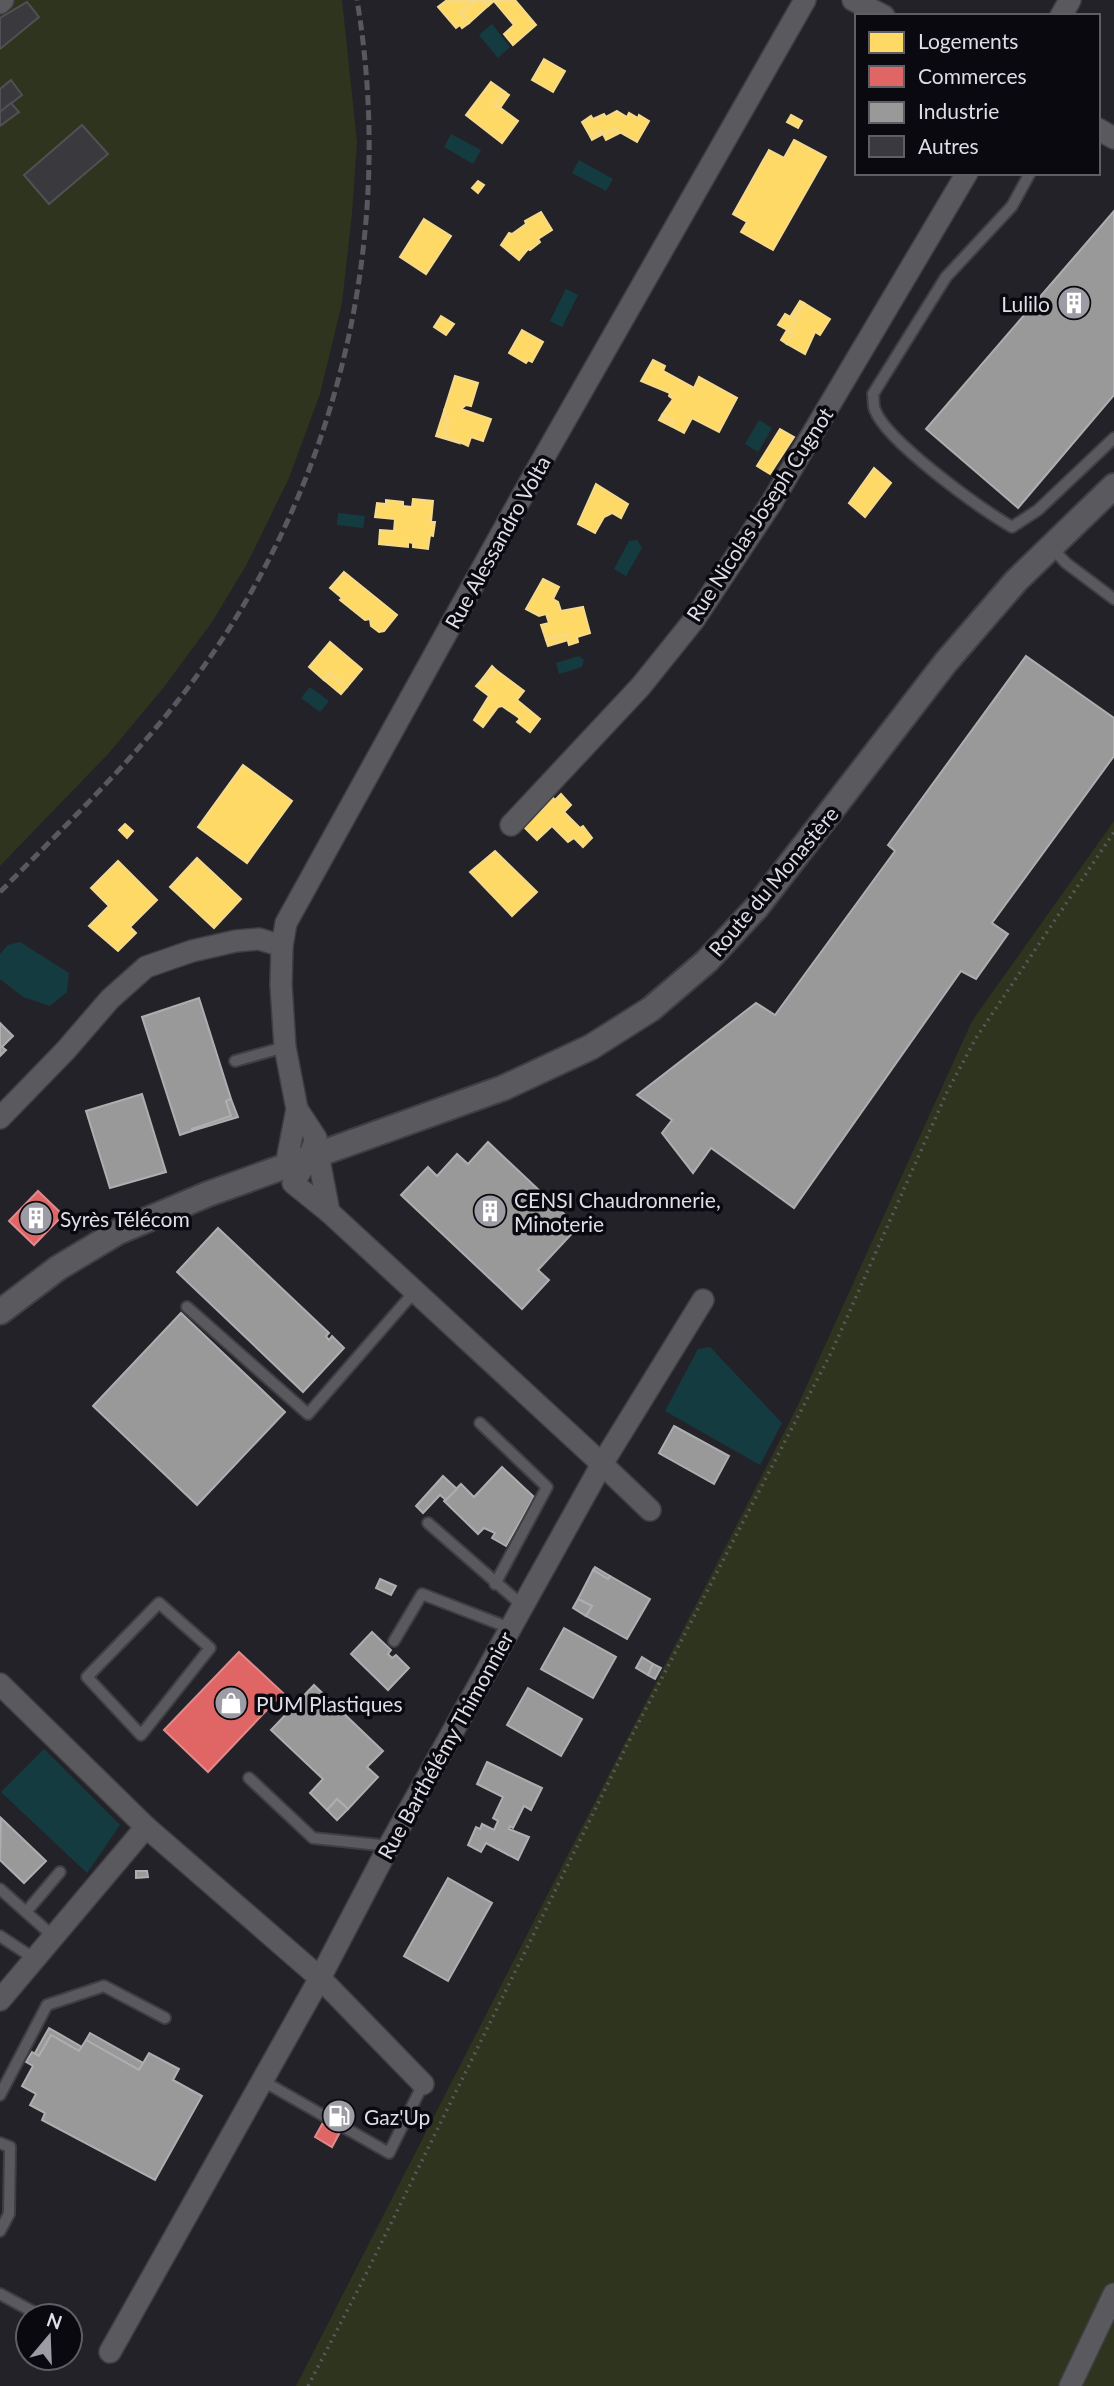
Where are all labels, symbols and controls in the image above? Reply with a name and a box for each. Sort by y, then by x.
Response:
legend [855,14,1100,175]
text: Logements [918,28,1018,53]
text: Commerces [918,63,1027,88]
text: Industrie [918,98,999,123]
text: Autres [918,133,979,158]
building icon: Lulilo [1055,284,1093,322]
place label: Lulilo [1001,291,1050,316]
street label: Rue Nicolas Joseph Cugnot [681,402,838,626]
street label: Rue Alessandro Volta [439,451,555,633]
street label: Route du Monastère [703,801,843,961]
place label: CENSI Chaudronnerie, Minoterie [514,1187,721,1236]
building icon: CENSI Chaudronnerie, Minoterie [471,1192,509,1230]
building icon: Syrès Télécom [17,1199,55,1237]
place label: Syrès Télécom [60,1206,190,1231]
street label: Rue Barthélémy Thimonnier [372,1627,518,1863]
shop icon: PUM Plastiques [212,1684,250,1722]
place label: PUM Plastiques [256,1691,403,1716]
fuel station icon: Gaz'Up [320,2097,358,2135]
place label: Gaz'Up [364,2104,430,2129]
north arrow [14,2302,84,2372]
text: N [44,2307,65,2334]

